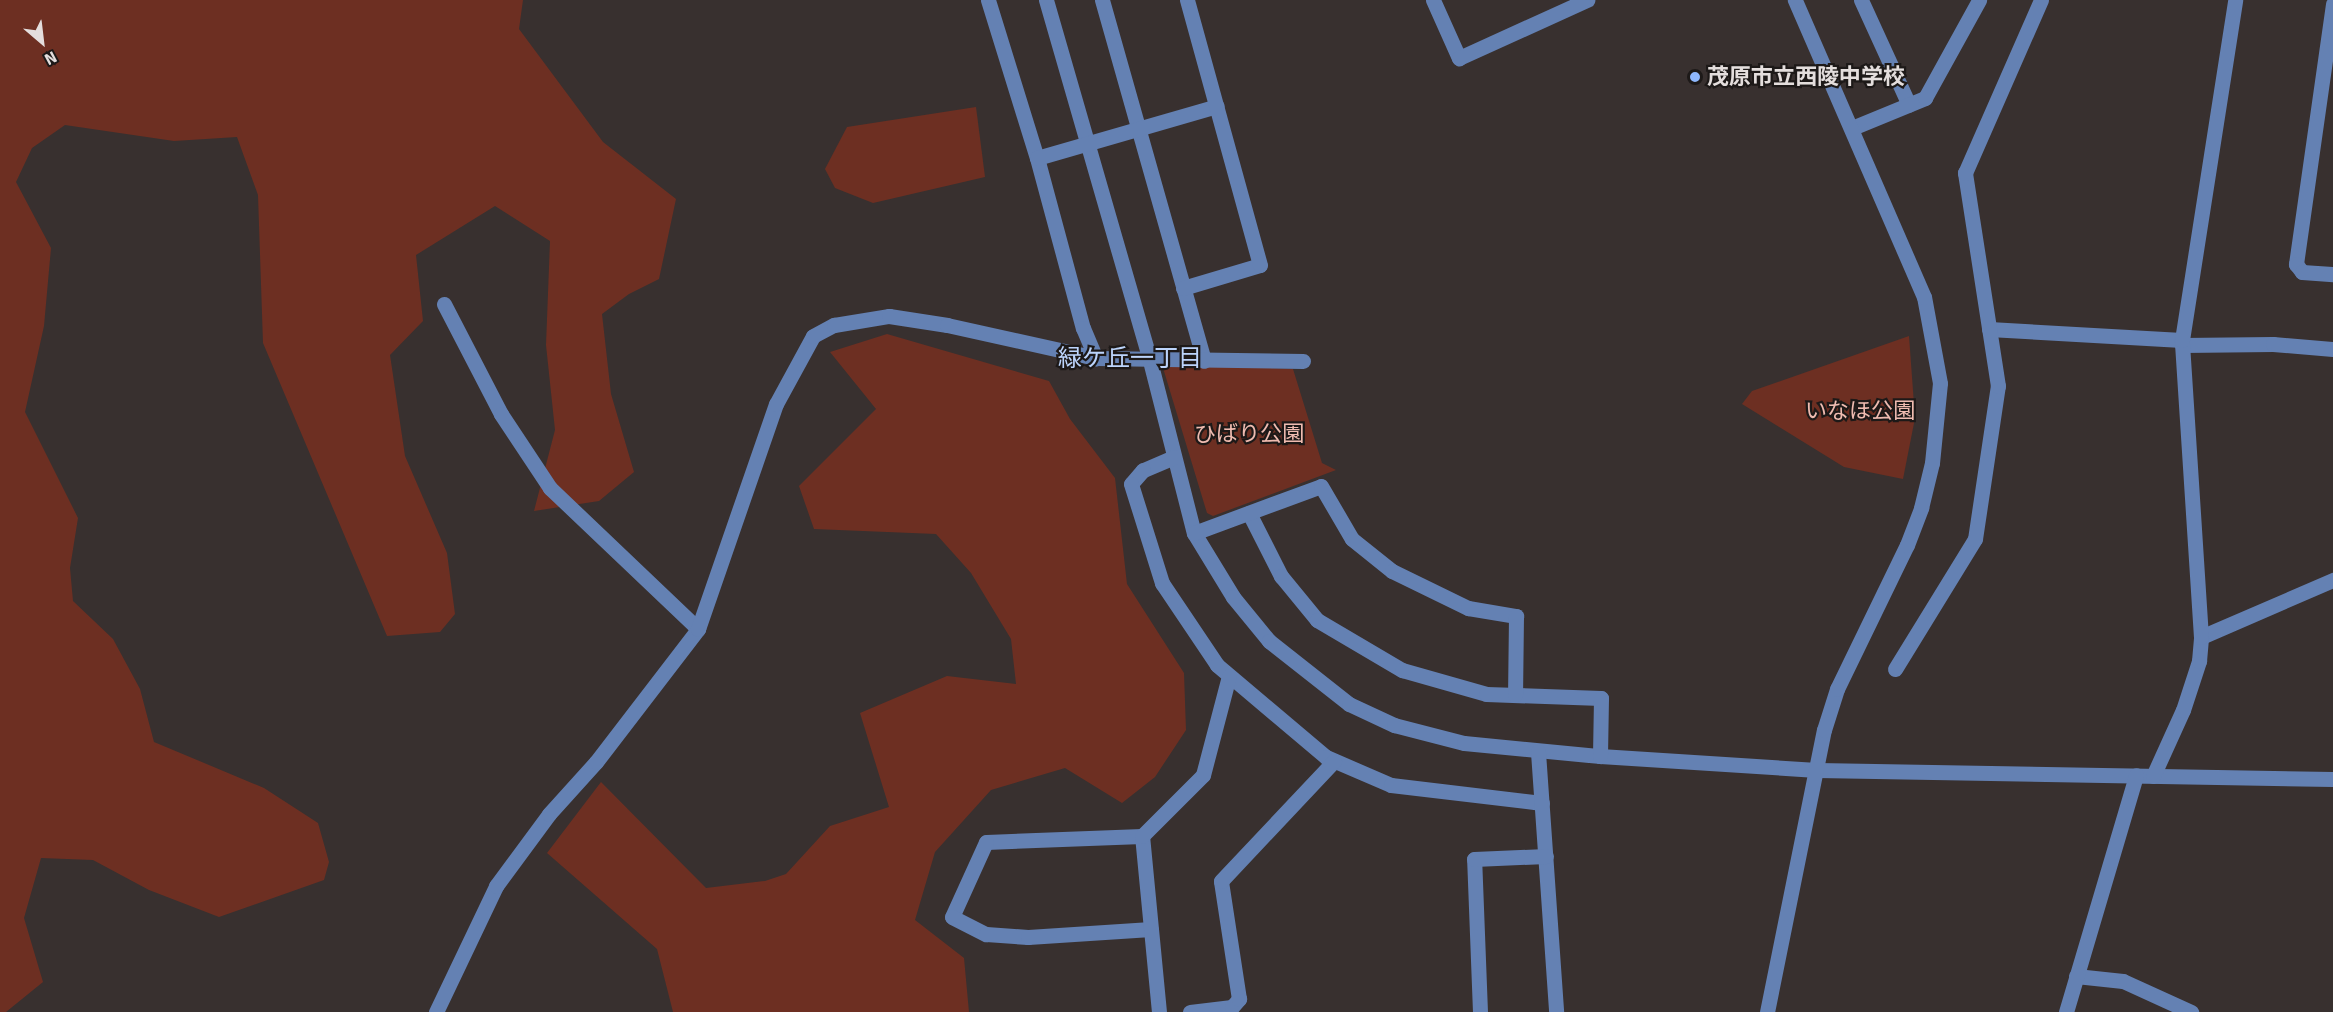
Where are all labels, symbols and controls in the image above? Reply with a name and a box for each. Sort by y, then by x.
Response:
north arrow [12,12,72,72]
text: N [41,46,60,69]
place label: 茂原市立西陵中学校 [1707,64,1905,90]
marker: 茂原市立西陵中学校 [1688,70,1702,84]
district label: 緑ケ丘一丁目 [1058,345,1202,373]
park label: いなほ公園 [1805,398,1915,424]
park label: ひばり公園 [1194,421,1304,447]

